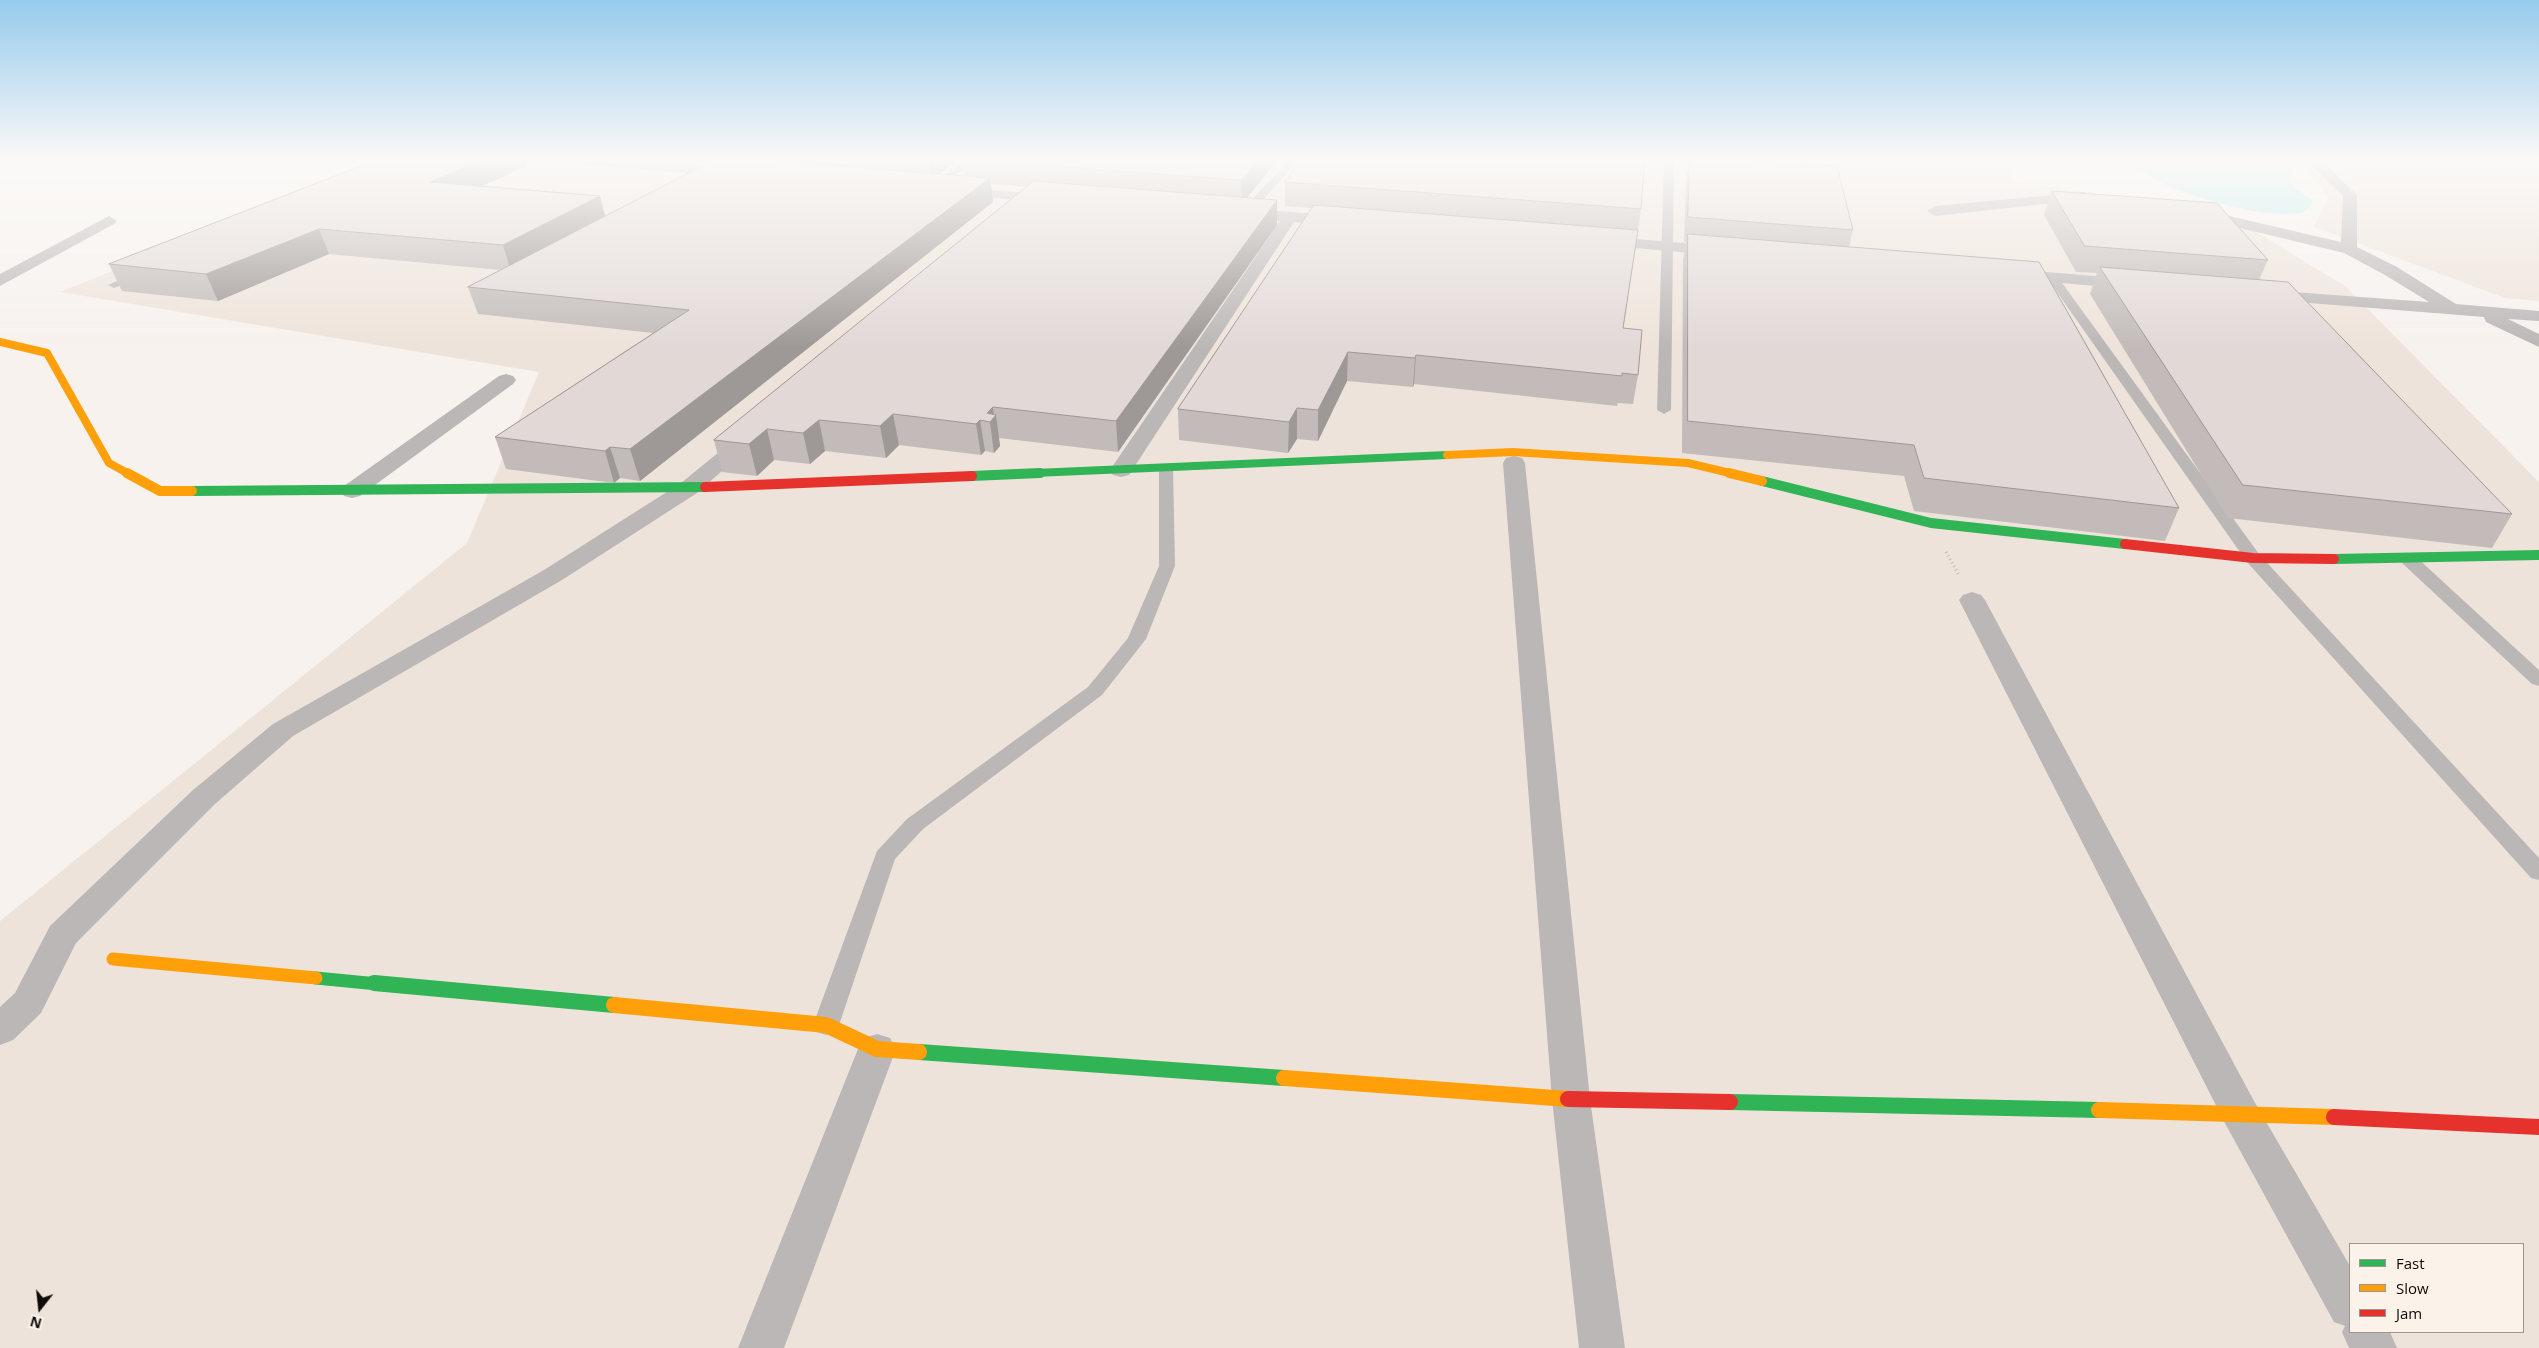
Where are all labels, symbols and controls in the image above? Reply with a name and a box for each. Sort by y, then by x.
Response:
legend [2349,1243,2524,1333]
text: Fast [2396,1253,2425,1273]
text: Slow [2396,1278,2429,1298]
north arrow [15,1283,65,1333]
text: Jam [2396,1303,2422,1323]
text: N [28,1312,44,1334]

